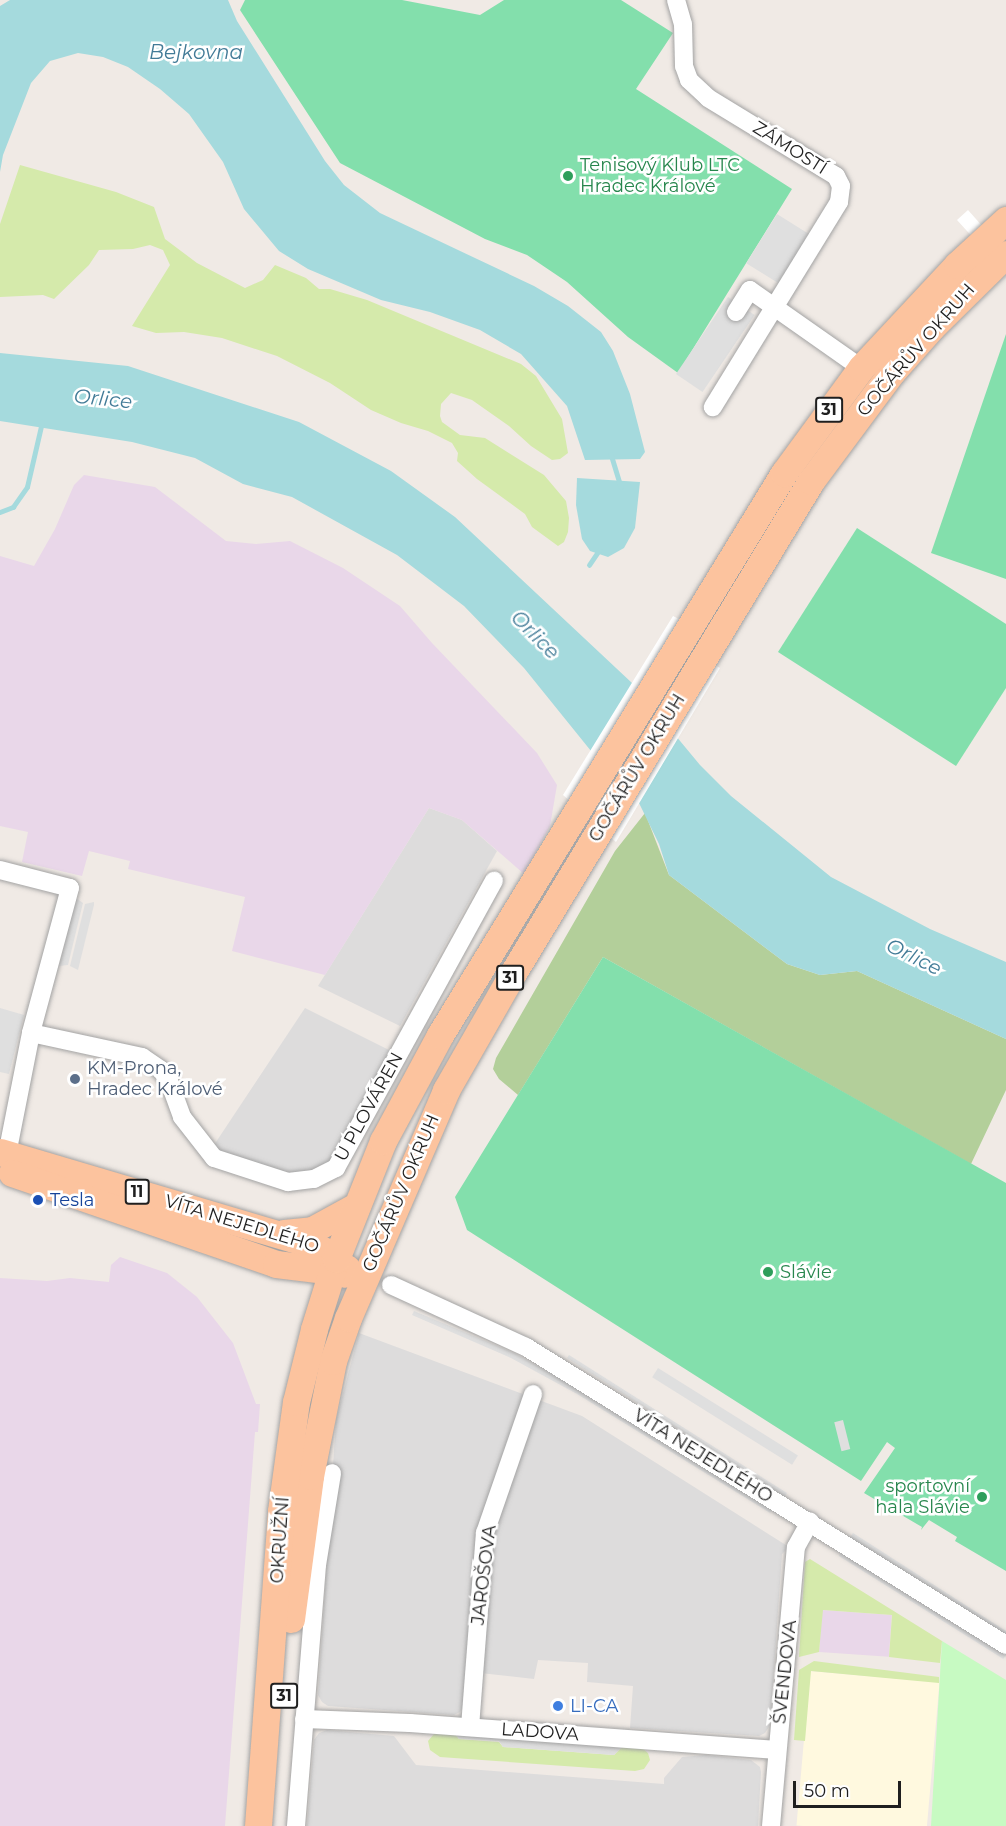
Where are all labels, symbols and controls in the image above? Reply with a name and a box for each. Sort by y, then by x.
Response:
water label: Bejkovna [149,40,243,64]
street label: ZÁMOSTÍ [749,117,831,179]
place label: Tenisový Klub LTC Hradec Králové [580,155,740,198]
marker: Tenisový Klub LTC Hradec Králové [561,169,575,183]
street label: GOČÁRŮV OKRUH [852,279,980,421]
water label: Orlice [73,384,133,414]
road number: 31 [814,397,844,423]
water label: Orlice [506,606,564,664]
street label: GOČÁRŮV OKRUH [584,690,690,846]
water label: Orlice [882,933,946,981]
road number: 31 [495,965,525,991]
street label: U PLOVÁREN [330,1049,408,1165]
place label: KM-Prona, Hradec Králové [87,1058,223,1100]
marker: KM-Prona, Hradec Králové [68,1072,82,1086]
street label: GOČÁRŮV OKRUH [358,1111,444,1275]
road number: 11 [124,1179,150,1205]
place label: Tesla [50,1189,94,1211]
street label: VÍTA NEJEDLÉHO [162,1190,322,1258]
marker: Tesla [31,1193,45,1207]
place label: Slávie [780,1261,832,1283]
marker: Slávie [761,1265,775,1279]
street label: VÍTA NEJEDLÉHO [629,1404,777,1508]
place label: sportovní hala Slávie [875,1476,970,1518]
marker: sportovní hala Slávie [975,1490,989,1504]
street label: OKRUŽNÍ [266,1496,294,1584]
street label: JAROŠOVA [467,1524,501,1626]
street label: ŠVENDOVA [769,1619,801,1725]
road number: 31 [269,1683,299,1709]
place label: LI-CA [570,1695,618,1717]
marker: LI-CA [551,1699,565,1713]
street label: LADOVA [500,1719,580,1745]
scale bar [796,1769,904,1807]
text: 50 m [804,1780,850,1802]

